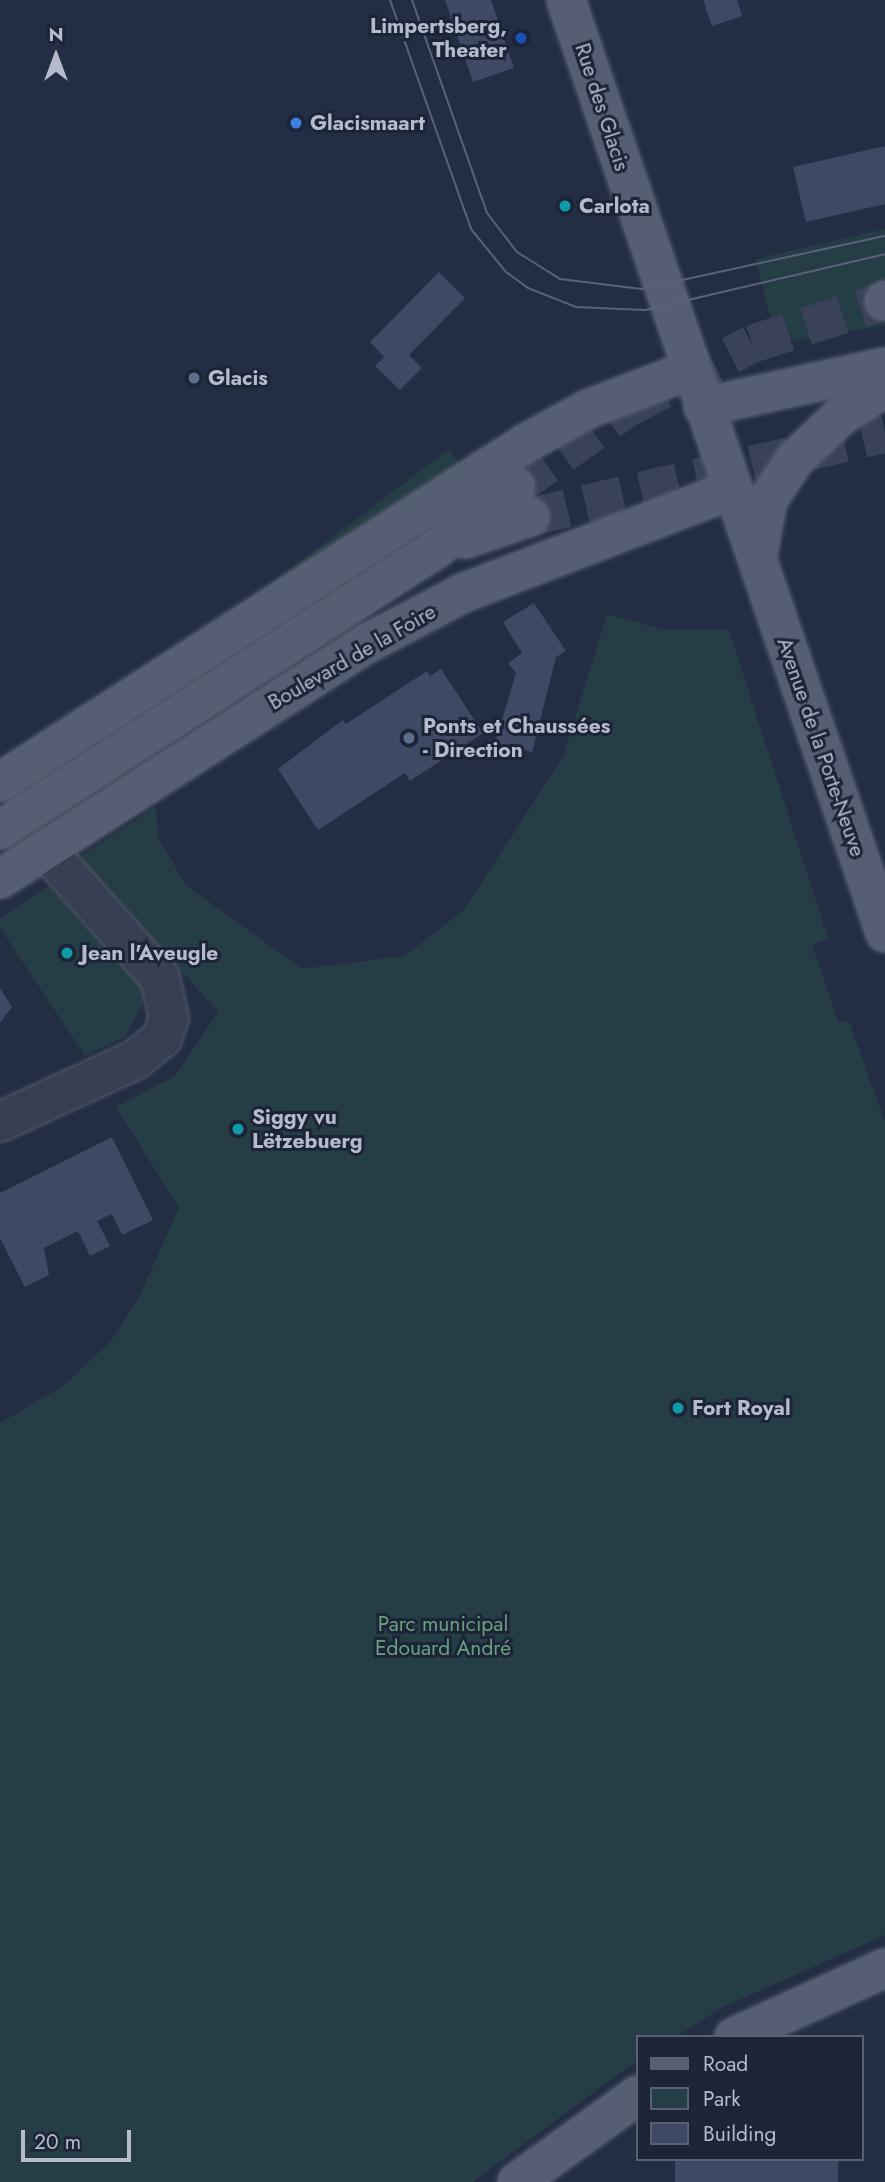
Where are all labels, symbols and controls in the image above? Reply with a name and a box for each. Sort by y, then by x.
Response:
place label: Limpertsberg, Theater [370,13,507,63]
north arrow [21,21,91,91]
text: N [48,21,64,48]
marker: Limpertsberg, Theater [513,30,529,46]
street label: Rue des Glacis [570,40,634,174]
place label: Glacismaart [310,110,425,136]
marker: Glacismaart [288,115,304,131]
place label: Carlota [579,193,650,219]
marker: Carlota [557,198,573,214]
place label: Glacis [208,365,268,391]
marker: Glacis [186,370,202,386]
street label: Boulevard de la Foire [264,599,440,715]
street label: Avenue de la Porte-Neuve [772,634,870,860]
place label: Ponts et Chaussées - Direction [423,713,610,763]
marker: Ponts et Chaussées - Direction [401,730,417,746]
place label: Jean l'Aveugle [81,940,218,966]
marker: Jean l'Aveugle [59,945,75,961]
place label: Siggy vu Lëtzebuerg [252,1104,363,1154]
marker: Siggy vu Lëtzebuerg [230,1121,246,1137]
place label: Fort Royal [692,1395,791,1421]
marker: Fort Royal [670,1400,686,1416]
park label: Parc municipal Edouard André [375,1611,511,1661]
legend [636,2035,864,2161]
text: Road [703,2049,748,2079]
text: Park [703,2084,740,2114]
scale bar [24,2116,135,2160]
text: Building [703,2119,776,2149]
text: 20 m [34,2127,81,2157]

